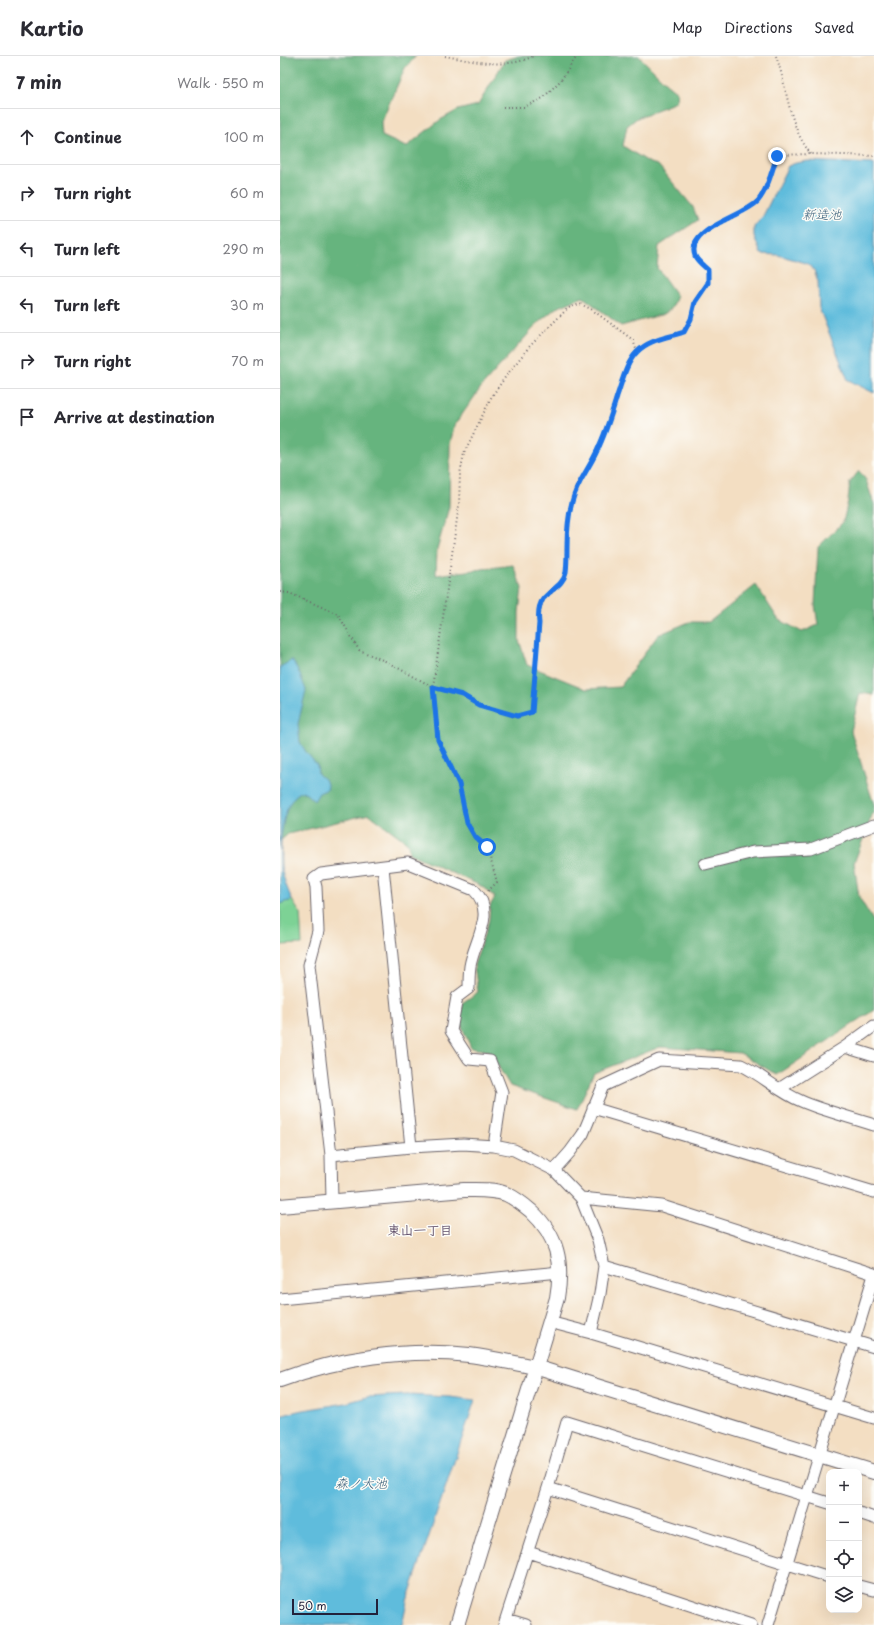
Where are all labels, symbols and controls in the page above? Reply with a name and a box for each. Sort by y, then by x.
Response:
text: Kartio [20,14,83,42]
text: Map [672,17,702,38]
text: Directions [724,17,792,38]
text: Saved [814,17,854,38]
text: 7 min [16,69,62,95]
text: Walk · 550 m [177,73,264,92]
text: Continue [54,125,122,148]
icon: ahead [16,126,38,148]
text: 100 m [224,127,264,146]
route end [768,147,786,165]
text: Turn right [54,181,131,204]
icon: right [16,182,38,204]
text: 60 m [230,183,264,202]
water label: 新造池 [802,204,842,223]
text: Turn left [54,237,120,260]
icon: left [16,238,38,260]
text: 290 m [223,239,264,258]
text: Turn left [54,293,120,316]
icon: left [16,294,38,316]
text: 30 m [230,295,264,314]
text: Turn right [54,349,131,372]
icon: right [16,350,38,372]
text: 70 m [231,351,264,370]
text: Arrive at destination [54,405,215,428]
icon: arrive [16,406,38,428]
route start [478,838,496,856]
district label: 東山一丁目 [387,1220,453,1239]
map controls [826,1469,862,1613]
button: + [826,1469,862,1505]
water label: 森ノ大池 [335,1473,388,1492]
button: − [826,1505,862,1541]
button: locate [826,1541,862,1577]
button: layers [826,1577,862,1613]
scale bar [292,1597,378,1616]
text: 50 m [298,1597,327,1614]

